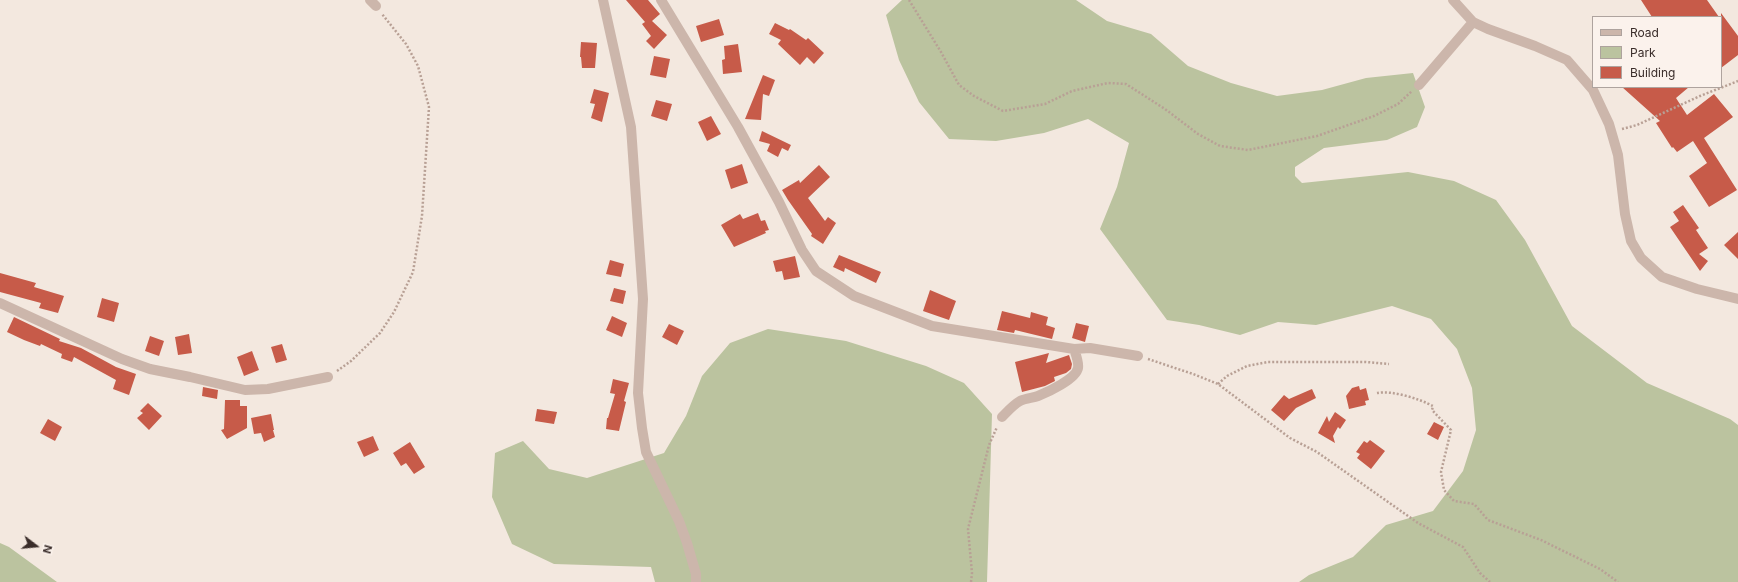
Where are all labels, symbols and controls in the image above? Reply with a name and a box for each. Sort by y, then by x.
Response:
legend [1592,16,1722,88]
text: Road [1630,25,1659,40]
text: Park [1630,45,1656,60]
text: Building [1630,65,1675,80]
north arrow [16,526,56,566]
text: N [40,543,55,555]

